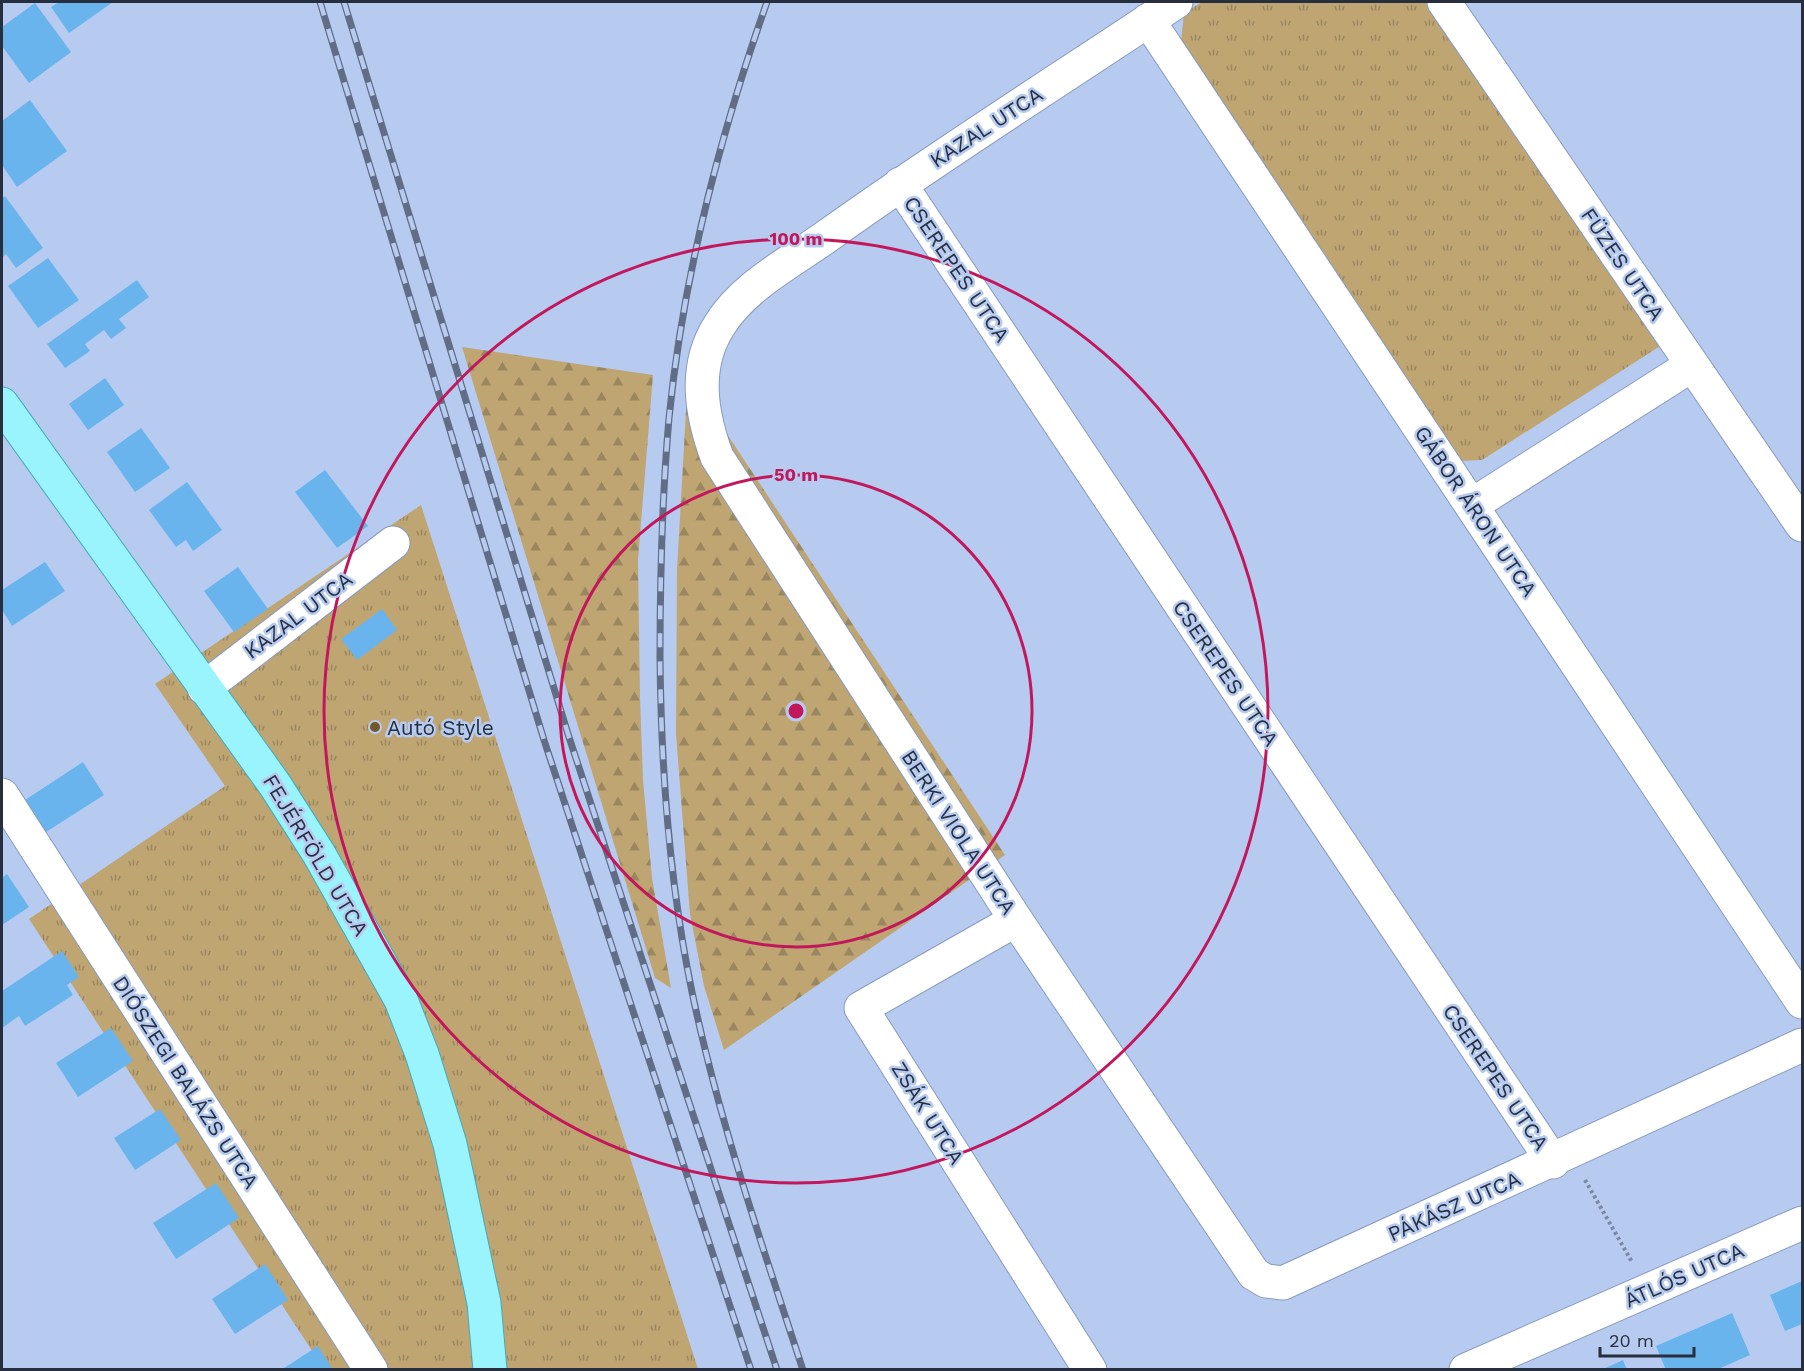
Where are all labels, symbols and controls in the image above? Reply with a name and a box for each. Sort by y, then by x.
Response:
street label: KAZAL UTCA [925,81,1047,173]
street label: CSEREPES UTCA [899,191,1015,347]
street label: FÜZES UTCA [1576,203,1670,325]
text: 100 m [769,228,823,249]
street label: GÁBOR ÁRON UTCA [1410,421,1542,601]
text: 50 m [774,464,818,485]
street label: KAZAL UTCA [239,566,357,664]
street label: CSEREPES UTCA [1168,595,1284,751]
centre of rings [786,701,806,721]
place label: Autó Style [387,715,494,740]
marker: Autó Style [368,720,382,734]
street label: BERKI VIOLA UTCA [896,745,1022,919]
street label: FEJÉRFÖLD UTCA [258,770,374,940]
street label: DIÓSZEGI BALÁZS UTCA [108,971,264,1193]
street label: CSEREPES UTCA [1438,999,1554,1155]
street label: ZSÁK UTCA [887,1057,970,1169]
street label: PÁKÁSZ UTCA [1384,1166,1524,1246]
street label: ÁTLÓS UTCA [1620,1237,1748,1313]
scale bar [1600,1320,1694,1358]
text: 20 m [1609,1330,1654,1351]

